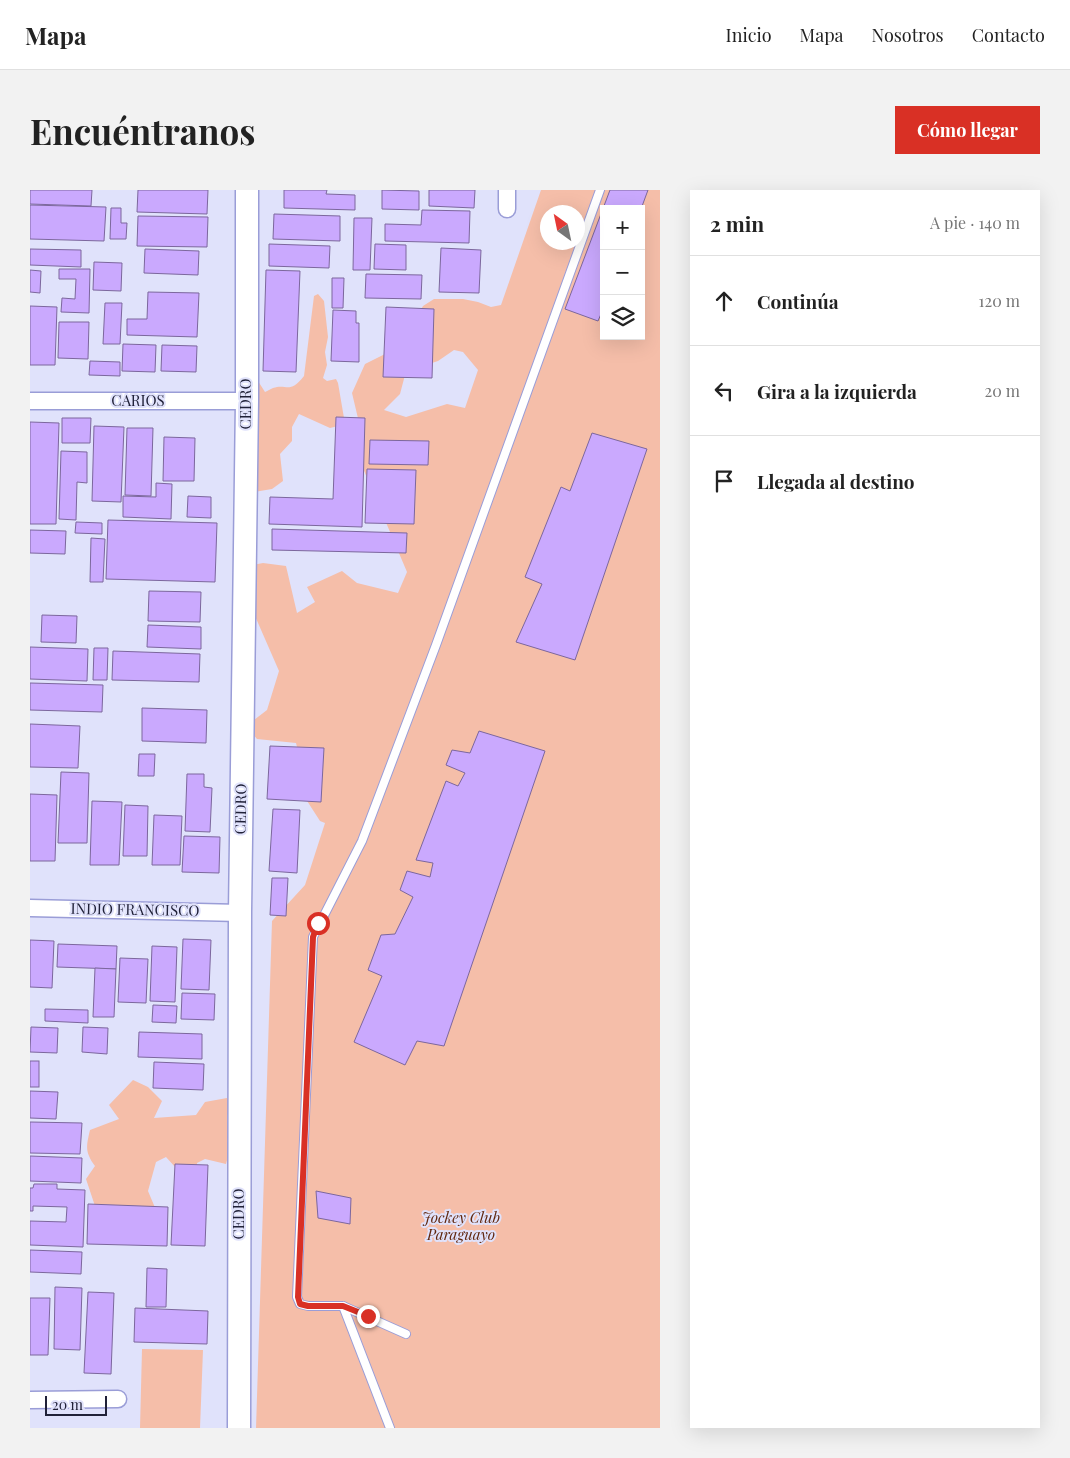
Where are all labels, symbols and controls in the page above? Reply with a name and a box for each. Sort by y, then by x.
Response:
text: Mapa [25,19,86,51]
text: Inicio [726,23,772,47]
text: Mapa [800,23,844,47]
text: Nosotros [872,23,944,47]
text: Contacto [972,23,1045,47]
button: Cómo llegar [895,106,1040,154]
text: Encuéntranos [30,107,255,154]
north arrow [540,205,585,250]
map controls [600,205,645,340]
button: + [600,205,645,250]
text: 2 min [710,209,764,237]
text: A pie · 140 m [930,212,1020,233]
button: − [600,250,645,295]
icon: ahead [710,287,738,315]
text: Continúa [757,288,839,314]
text: 120 m [979,290,1020,311]
button: layers [600,295,645,340]
icon: left [710,377,738,405]
street label: CEDRO [235,378,255,430]
text: Gira a la izquierda [757,378,917,404]
text: 20 m [985,380,1020,401]
street label: CARIOS [111,390,165,410]
icon: arrive [710,467,738,495]
text: Llegada al destino [757,468,915,494]
street label: CEDRO [230,783,250,835]
street label: INDIO FRANCISCO [70,898,200,920]
route start [307,912,330,935]
street label: CEDRO [228,1188,248,1240]
park label: Jockey Club Paraguayo [422,1207,500,1244]
route end [357,1305,380,1328]
scale bar [45,1393,108,1416]
text: 20 m [52,1395,83,1414]

